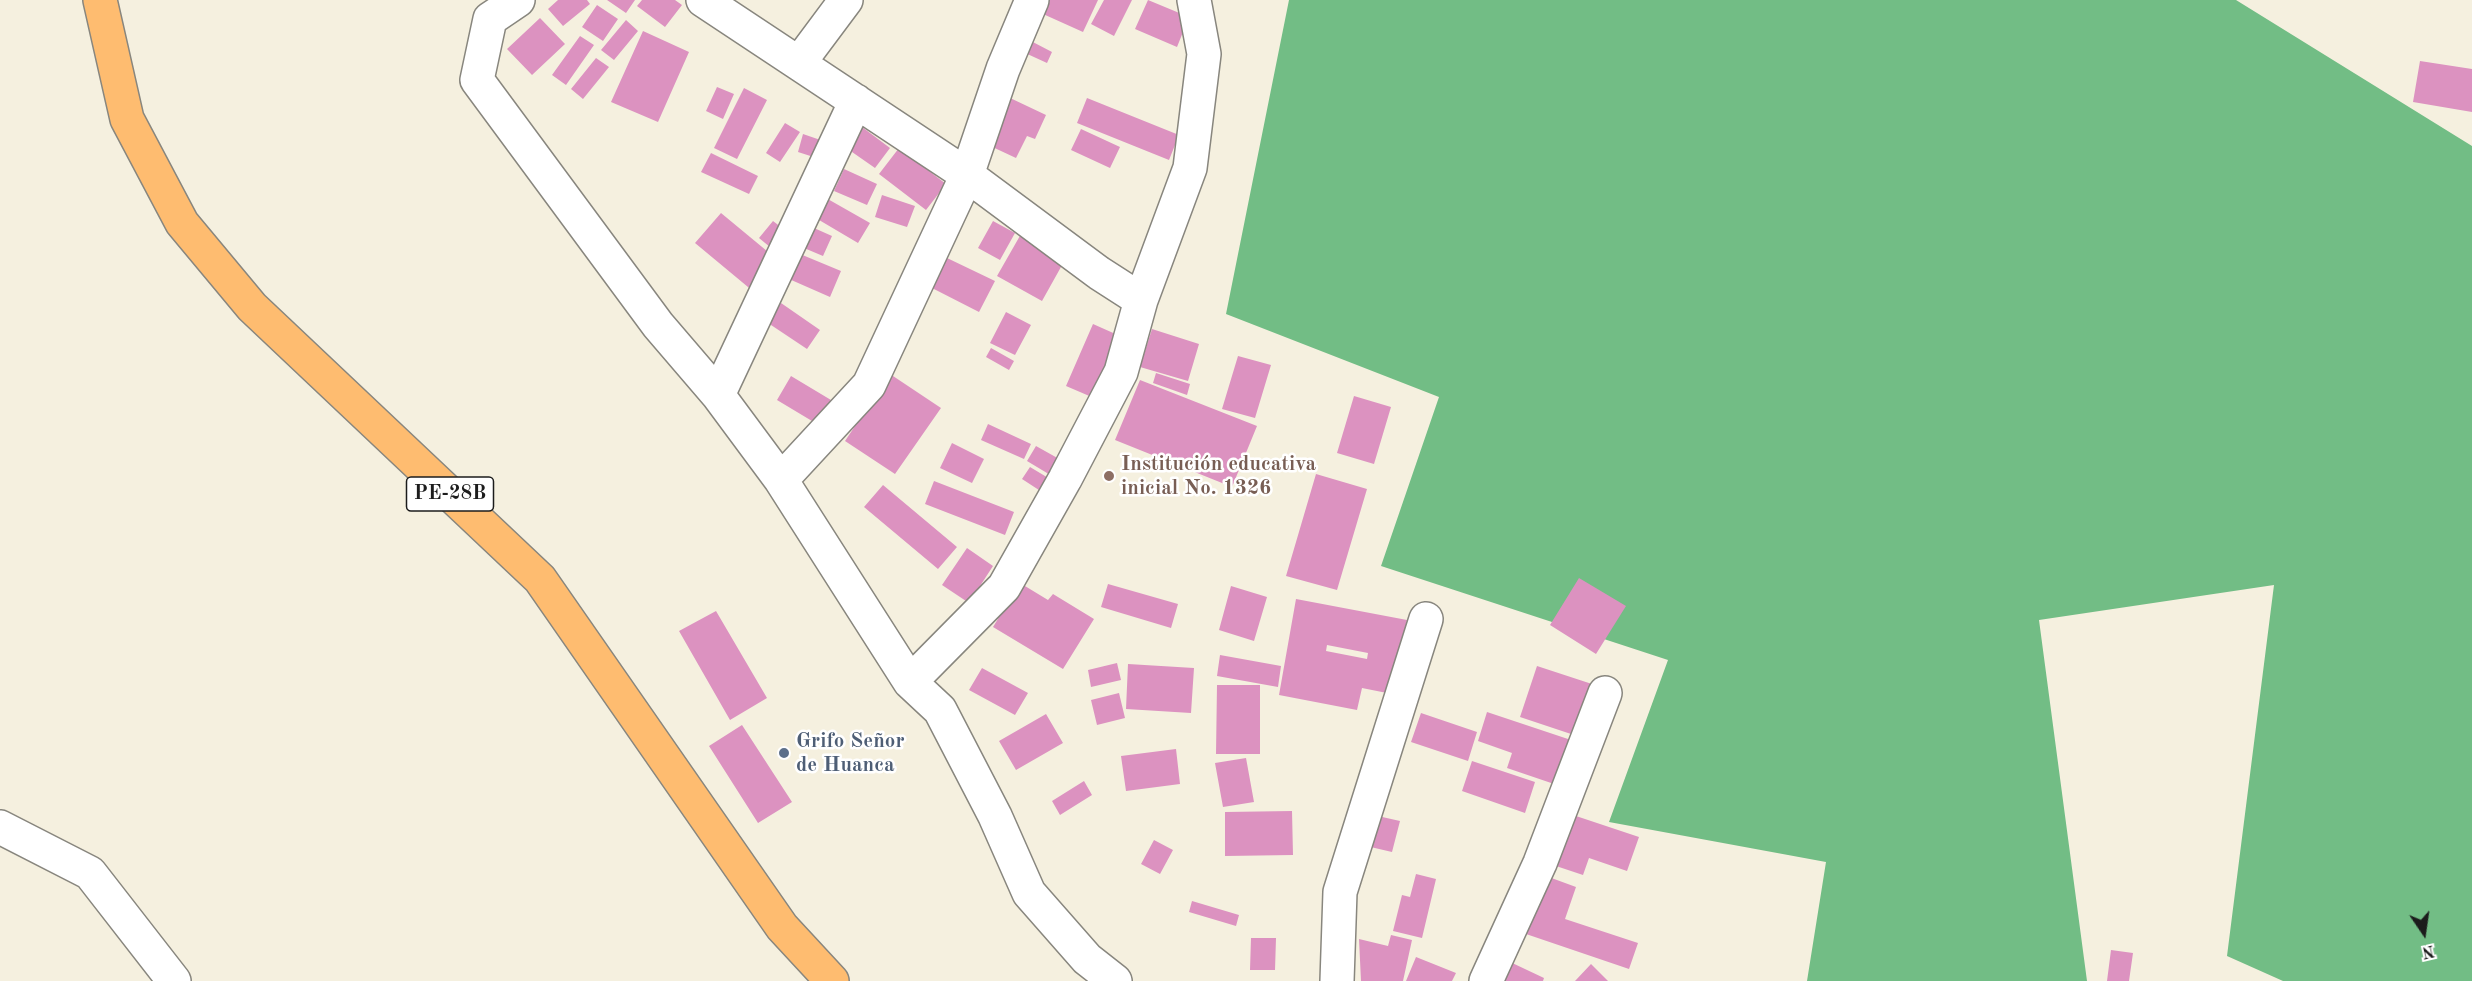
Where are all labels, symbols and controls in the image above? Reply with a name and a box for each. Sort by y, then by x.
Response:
place label: Institución educativa inicial No. 1326 [1121,451,1316,501]
marker: Institución educativa inicial No. 1326 [1102,469,1116,483]
road number: PE-28B [406,477,494,511]
place label: Grifo Señor de Huanca [796,728,905,778]
marker: Grifo Señor de Huanca [777,746,791,760]
north arrow [2394,903,2454,963]
text: N [2420,941,2436,960]

